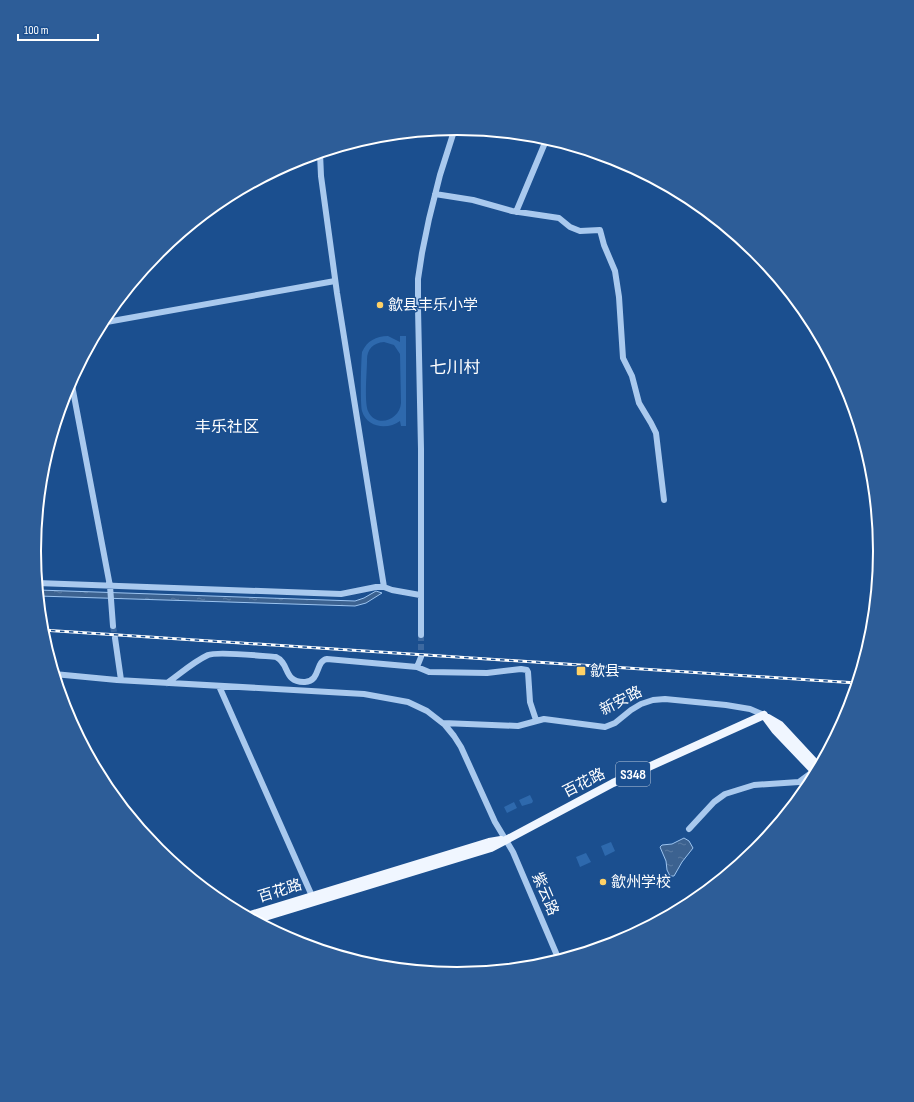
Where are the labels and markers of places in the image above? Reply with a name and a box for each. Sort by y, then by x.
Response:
place label: 歙县丰乐小学 [388,296,478,315]
marker: 歙县丰乐小学 [375,300,385,310]
place label: 歙县 [590,662,620,681]
marker: 歙县 [575,665,587,677]
place label: 歙州学校 [611,873,671,892]
marker: 歙州学校 [598,877,608,887]

